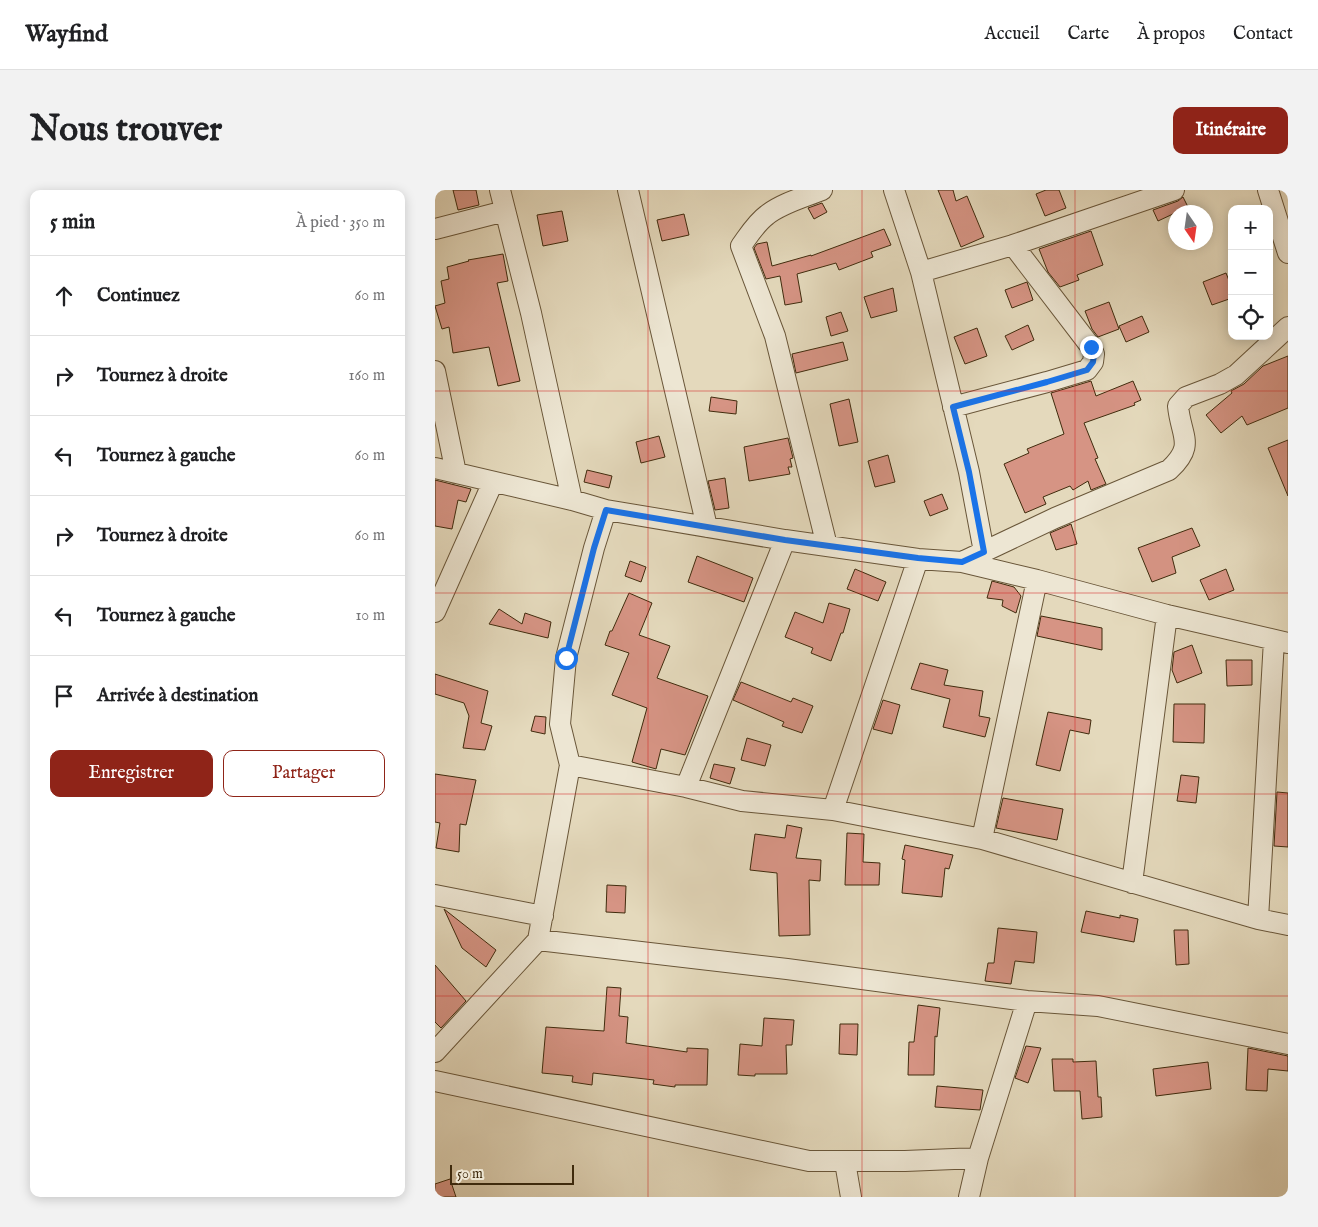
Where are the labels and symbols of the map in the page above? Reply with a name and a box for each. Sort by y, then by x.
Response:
north arrow [1168,205,1213,250]
route end [1080,336,1103,359]
route start [555,647,578,670]
scale bar [450,1162,574,1185]

